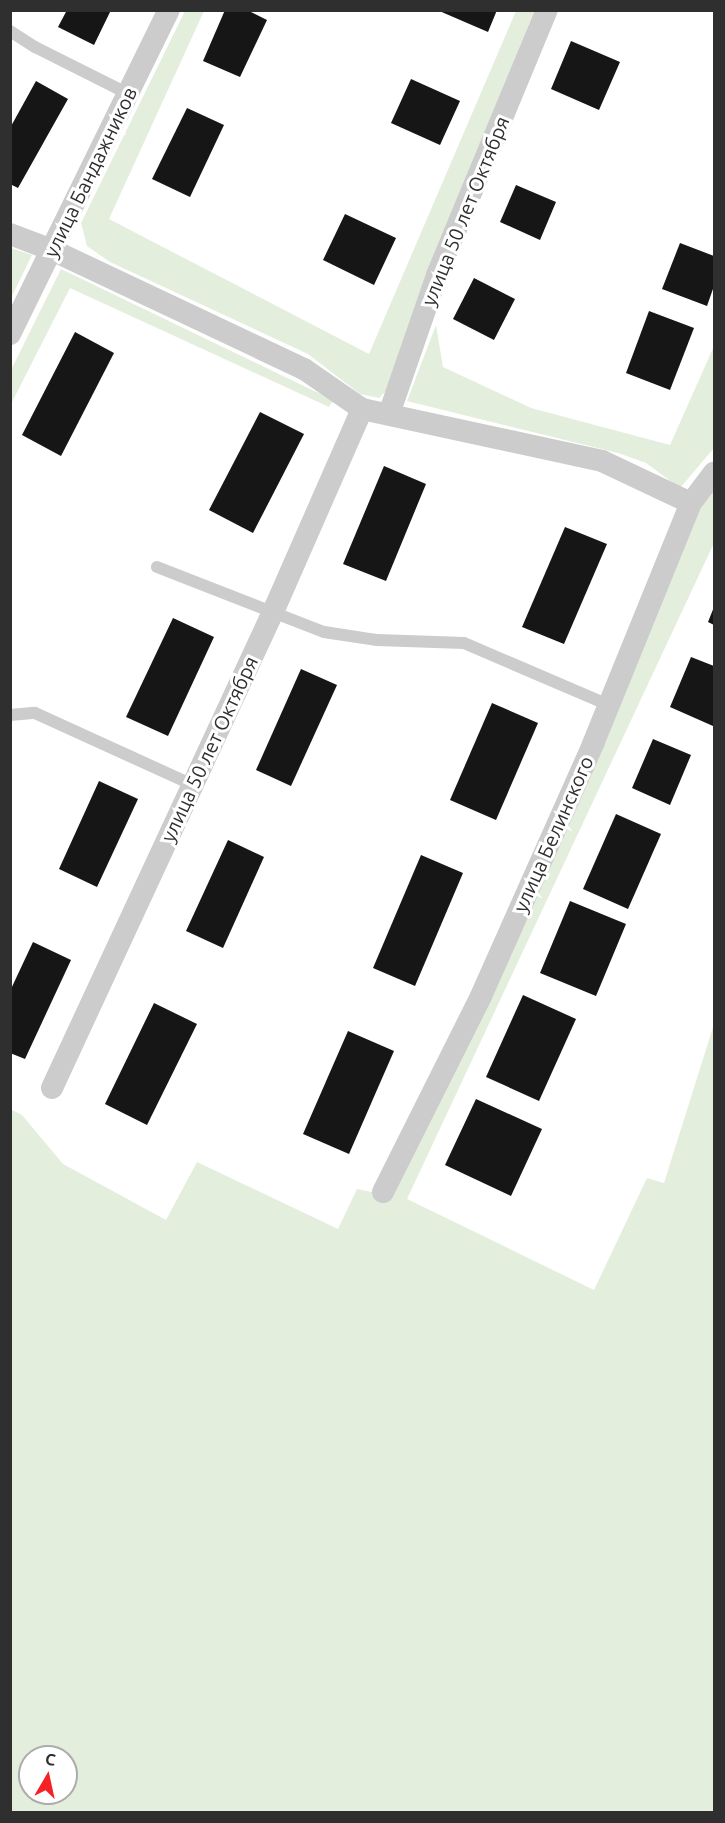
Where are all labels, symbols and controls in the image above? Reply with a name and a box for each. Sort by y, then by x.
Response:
street label: улица Бандажников [38,83,142,261]
street label: улица 50 лет Октября [416,113,514,309]
street label: улица 50 лет Октября [155,652,263,846]
street label: улица Белинского [508,752,598,916]
north arrow [18,1745,78,1805]
text: С [44,1750,57,1769]

